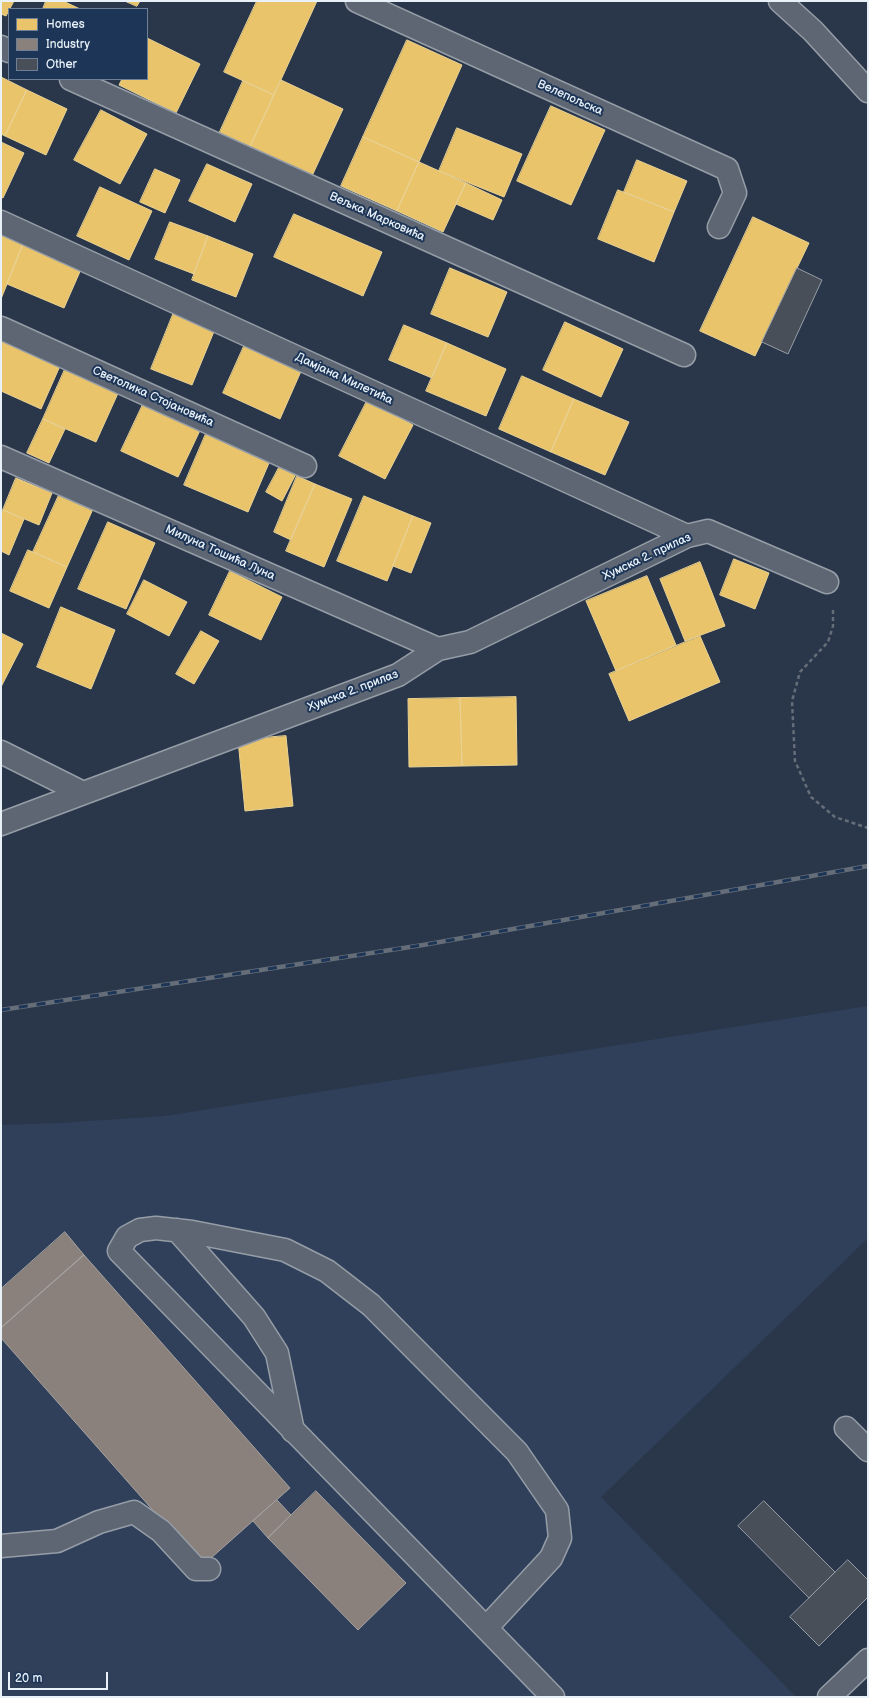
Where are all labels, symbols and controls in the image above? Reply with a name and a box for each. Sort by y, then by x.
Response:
legend [8,8,148,80]
text: Homes [46,17,85,32]
text: Industry [46,37,90,52]
text: Other [46,57,77,72]
street label: Велепољска [535,77,605,119]
street label: Вељка Марковића [327,189,427,245]
street label: Дамјана Милетића [293,350,395,408]
street label: Светолика Стојановића [90,364,216,430]
street label: Милуна Тошића Луна [163,522,277,584]
street label: Хумска 2. прилаз [601,530,693,584]
street label: Хумска 2. прилаз [306,667,400,715]
scale bar [10,1664,110,1690]
text: 20 m [15,1671,42,1686]

